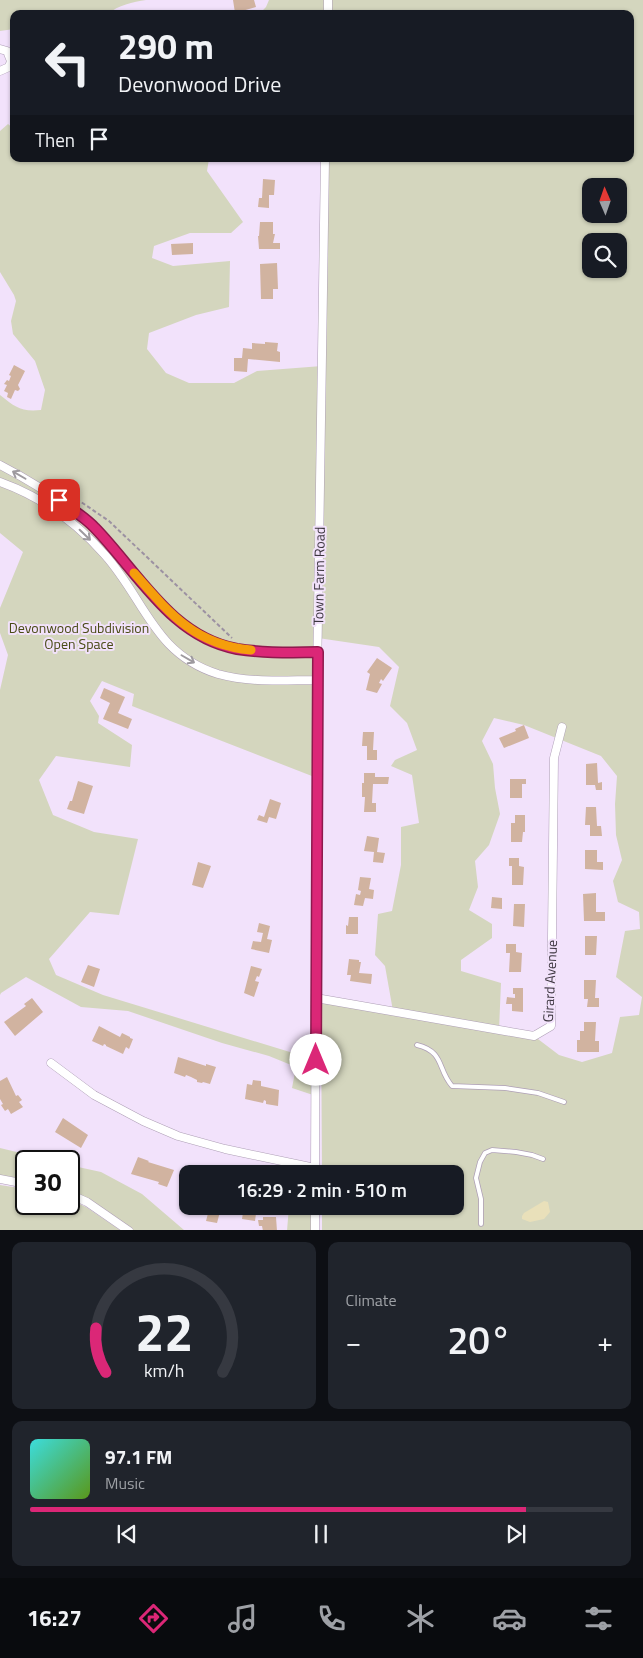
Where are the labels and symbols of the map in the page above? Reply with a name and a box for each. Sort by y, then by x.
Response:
north arrow [582,178,628,222]
one-way arrow [12,470,26,480]
pin [38,479,80,521]
street label: Town Farm Road [307,527,330,625]
one-way arrow [79,529,91,541]
park label: Devonwood Subdivision Open Space [9,617,149,654]
one-way arrow [180,655,194,665]
street label: Girard Avenue [537,939,562,1023]
position arrow [289,1033,341,1085]
speed limit sign: 30 [15,1150,80,1215]

